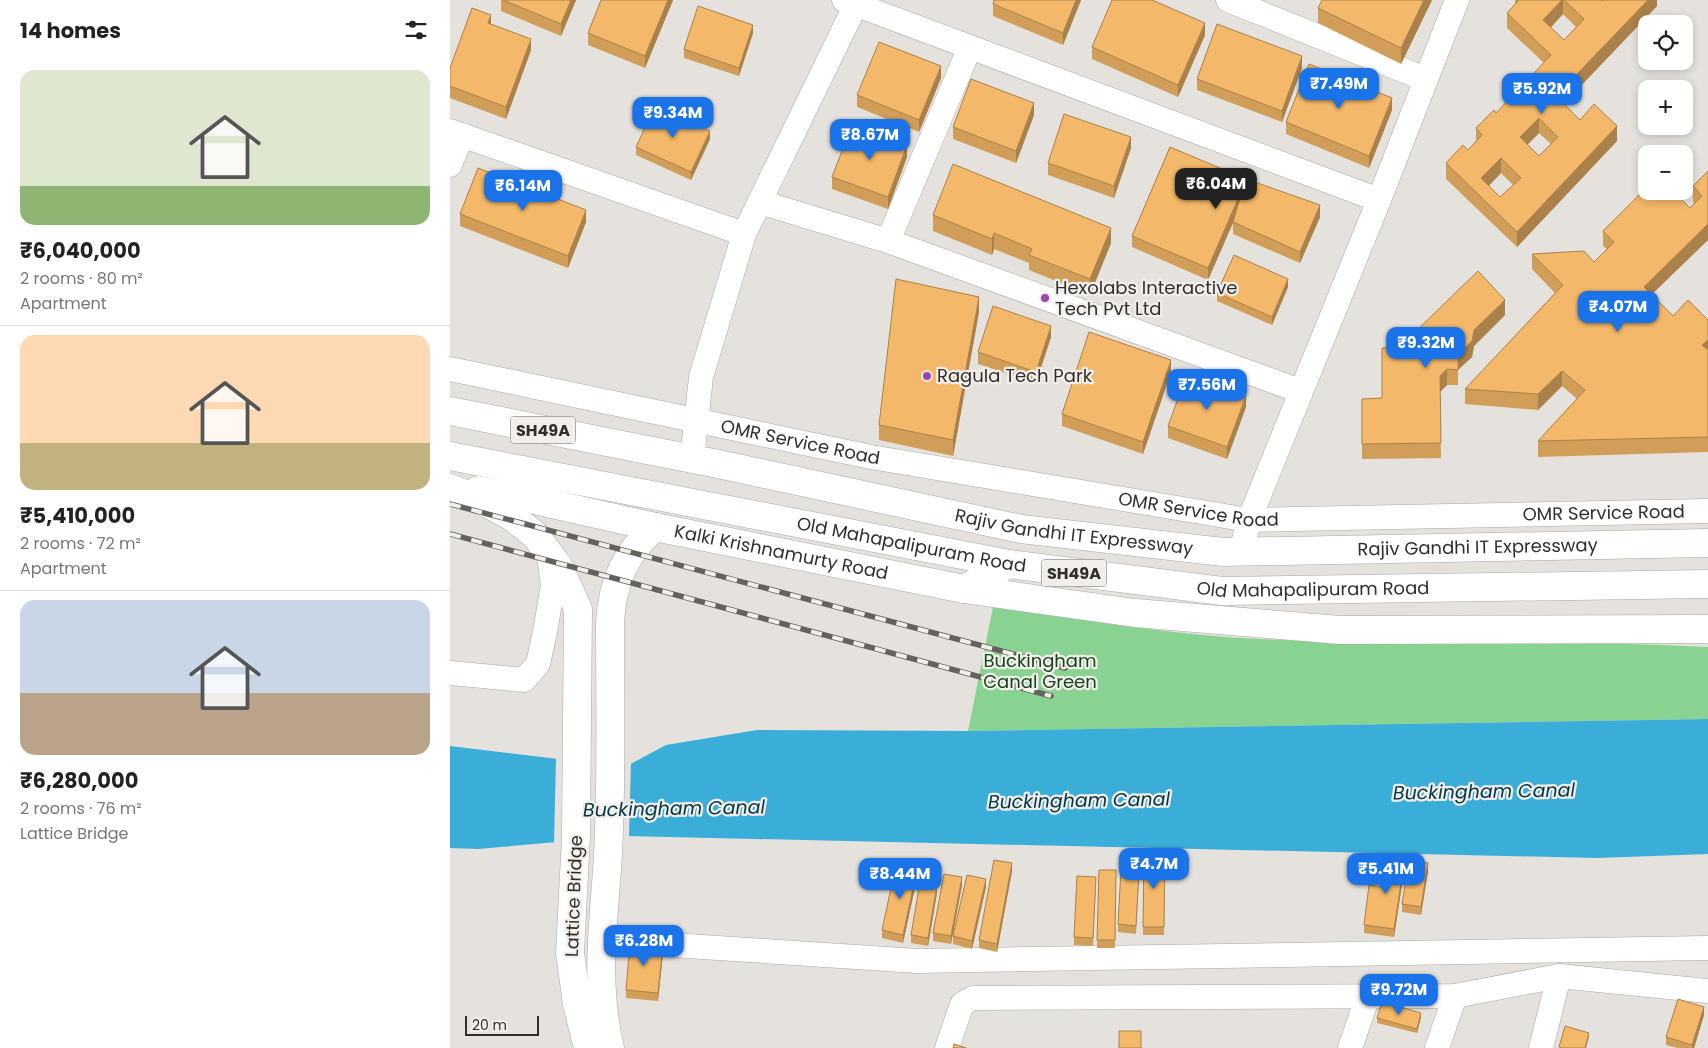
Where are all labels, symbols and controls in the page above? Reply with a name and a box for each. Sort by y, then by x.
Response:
map controls [1638,15,1693,200]
button: locate [1638,15,1693,70]
text: 14 homes [20,16,121,45]
icon: filters [402,16,430,44]
pin: ₹7.49M [1298,68,1380,110]
text: ₹7.49M [1310,72,1368,95]
pin: ₹5.92M [1501,72,1583,115]
text: ₹5.92M [1513,77,1571,100]
button: + [1638,80,1693,135]
pin: ₹9.34M [632,96,714,139]
text: ₹9.34M [643,101,703,124]
icon: home [180,102,270,192]
pin: ₹8.67M [829,119,911,161]
text: ₹8.67M [841,123,899,146]
button: − [1638,145,1693,200]
pin: ₹6.04M [1175,168,1257,210]
pin: ₹6.14M [482,170,564,212]
text: ₹6.04M [1186,172,1246,195]
text: ₹6.14M [495,174,551,197]
text: ₹6,040,000 [20,236,141,265]
text: 2 rooms · 80 m² [20,267,143,290]
place label: Hexolabs Interactive Tech Pvt Ltd [1055,275,1237,321]
pin: ₹4.07M [1577,290,1659,333]
text: Apartment [20,292,107,315]
marker: Hexolabs Interactive Tech Pvt Ltd [1039,292,1051,304]
text: ₹4.07M [1589,295,1647,318]
pin: ₹9.32M [1385,326,1467,369]
text: ₹9.32M [1397,331,1455,354]
place label: Ragula Tech Park [937,363,1093,388]
icon: home [180,368,270,458]
pin: ₹7.56M [1166,368,1248,411]
marker: Ragula Tech Park [921,370,933,382]
text: ₹7.56M [1178,373,1236,396]
street label: OMR Service Road [719,413,882,470]
road number: SH49A [511,416,576,444]
street label: OMR Service Road [1116,485,1279,533]
street label: OMR Service Road [1522,498,1685,527]
text: ₹5,410,000 [20,501,135,530]
street label: Rajiv Gandhi IT Expressway [953,502,1194,561]
street label: Old Mahapalipuram Road [795,510,1028,578]
street label: Kalki Krishnamurty Road [672,518,891,586]
text: 2 rooms · 72 m² [20,532,141,555]
street label: Rajiv Gandhi IT Expressway [1357,532,1598,562]
text: Apartment [20,557,107,580]
road number: SH49A [1042,560,1106,586]
street label: Old Mahapalipuram Road [1195,575,1430,604]
icon: home [180,633,270,723]
park label: Buckingham Canal Green [983,648,1097,694]
text: ₹6,280,000 [20,766,138,795]
water label: Buckingham Canal [1393,776,1576,807]
water label: Buckingham Canal [988,785,1171,816]
water label: Buckingham Canal [583,793,766,824]
text: 2 rooms · 76 m² [20,797,142,820]
text: Lattice Bridge [20,822,128,845]
street label: Lattice Bridge [559,835,588,957]
pin: ₹4.7M [1119,848,1189,890]
text: ₹4.7M [1130,852,1178,875]
pin: ₹5.41M [1345,852,1427,895]
text: ₹5.41M [1358,857,1414,880]
pin: ₹8.44M [859,858,941,900]
text: ₹8.44M [870,862,930,885]
pin: ₹6.28M [603,924,685,967]
text: ₹6.28M [615,929,673,952]
pin: ₹9.72M [1358,974,1440,1016]
text: ₹9.72M [1371,978,1427,1001]
scale bar [465,1013,539,1036]
text: 20 m [472,1015,507,1035]

